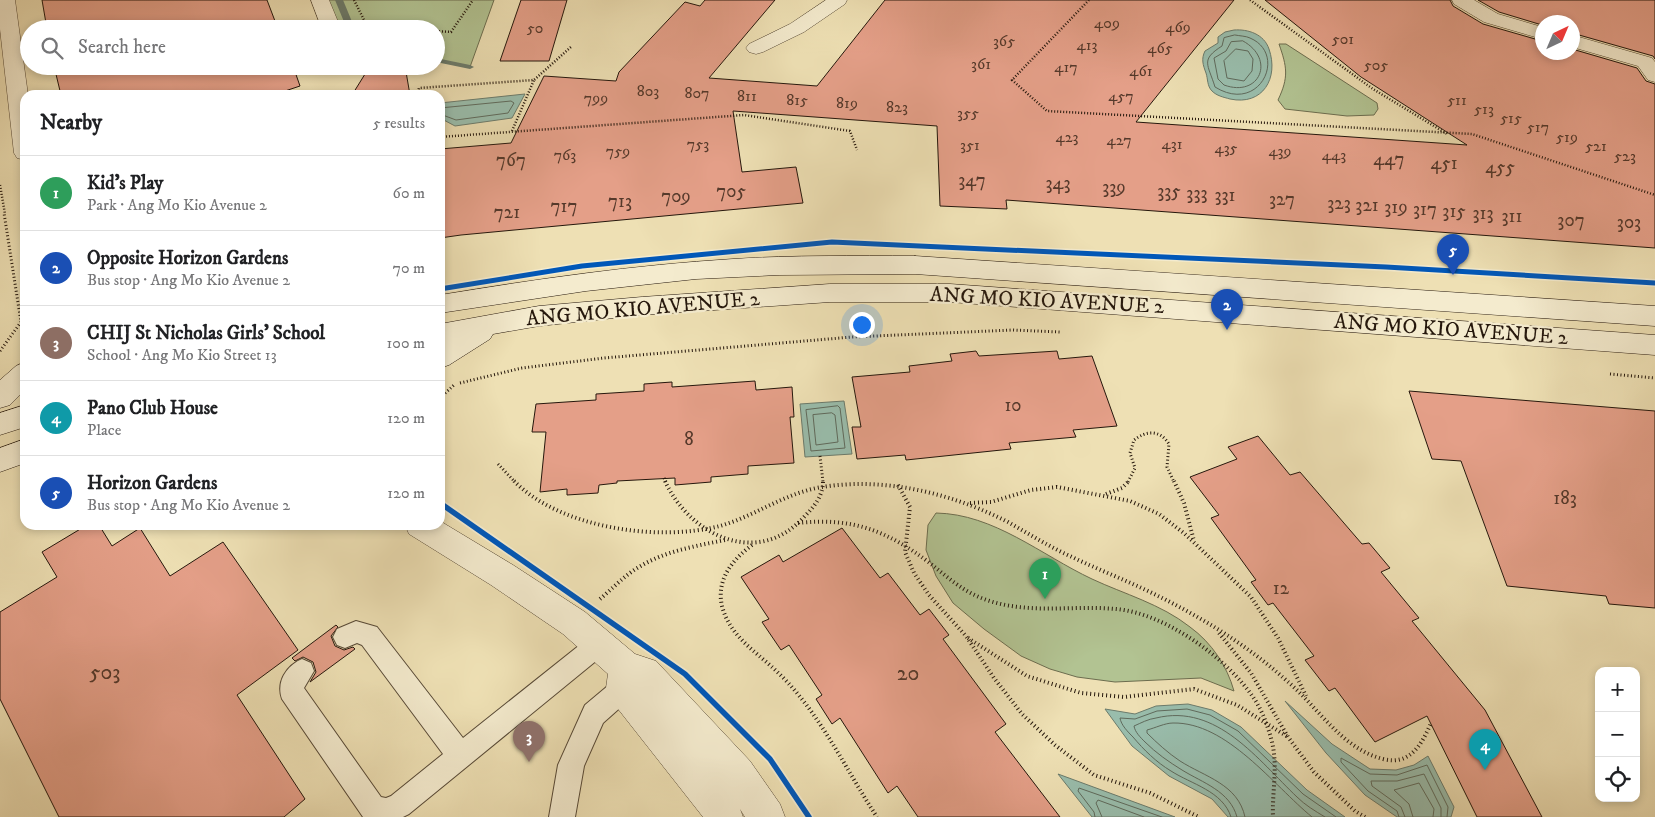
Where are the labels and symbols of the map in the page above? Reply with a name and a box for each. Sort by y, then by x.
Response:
house number: 409 [1094,13,1120,33]
north arrow [1535,15,1580,60]
house number: 469 [1165,17,1191,37]
house number: 50 [527,18,543,38]
house number: 501 [1332,29,1354,49]
house number: 365 [993,31,1015,51]
house number: 413 [1076,35,1098,55]
house number: 465 [1147,38,1173,58]
house number: 361 [971,54,991,74]
house number: 505 [1364,55,1388,75]
house number: 417 [1054,57,1078,77]
house number: 461 [1129,61,1153,81]
house number: 803 [637,81,659,101]
house number: 807 [684,83,710,103]
house number: 811 [737,86,757,106]
house number: 457 [1108,86,1134,106]
house number: 799 [584,88,608,108]
house number: 815 [786,90,808,110]
house number: 511 [1447,90,1467,110]
house number: 819 [836,93,858,113]
house number: 823 [886,97,908,117]
house number: 513 [1474,99,1494,119]
house number: 355 [957,103,979,123]
house number: 515 [1500,108,1522,128]
house number: 517 [1527,117,1549,137]
house number: 423 [1055,127,1079,147]
house number: 519 [1556,127,1578,147]
house number: 427 [1106,130,1132,150]
house number: 753 [687,134,709,154]
house number: 431 [1161,134,1183,154]
house number: 351 [960,135,980,155]
house number: 521 [1585,136,1607,156]
house number: 435 [1214,138,1238,158]
house number: 759 [606,141,630,161]
house number: 439 [1268,141,1292,161]
house number: 763 [554,145,576,165]
house number: 443 [1322,145,1346,165]
house number: 523 [1614,146,1636,166]
house number: 447 [1373,148,1405,171]
house number: 767 [496,149,526,172]
house number: 451 [1430,152,1458,175]
house number: 455 [1485,156,1515,179]
house number: 347 [958,169,986,192]
house number: 343 [1045,172,1071,195]
house number: 339 [1102,176,1126,199]
house number: 705 [716,180,746,203]
house number: 335 [1157,180,1181,203]
house number: 333 [1186,182,1208,205]
house number: 331 [1214,184,1236,207]
house number: 709 [661,185,691,208]
house number: 327 [1269,188,1295,211]
house number: 713 [608,190,632,213]
house number: 323 [1327,192,1351,215]
house number: 321 [1355,194,1379,217]
house number: 717 [551,195,578,218]
house number: 319 [1384,196,1408,219]
house number: 317 [1413,198,1437,221]
house number: 315 [1442,200,1466,223]
house number: 721 [494,201,520,224]
house number: 313 [1472,202,1494,225]
house number: 311 [1501,205,1523,228]
house number: 307 [1557,209,1585,232]
house number: 303 [1617,211,1641,234]
pin: 5 [1437,234,1469,275]
street label: ANG MO KIO AVENUE 2 [929,282,1166,320]
street label: ANG MO KIO AVENUE 2 [525,286,762,332]
pin: 2 [1211,289,1243,330]
street label: ANG MO KIO AVENUE 2 [1333,309,1570,351]
your location [849,312,875,338]
house number: 10 [1004,394,1022,417]
house number: 8 [684,428,694,451]
house number: 183 [1553,487,1577,510]
pin: 1 [1029,558,1061,599]
house number: 12 [1273,577,1290,600]
house number: 503 [90,659,120,686]
house number: 20 [897,660,919,687]
pin: 3 [513,721,545,762]
pin: 4 [1469,729,1501,770]

